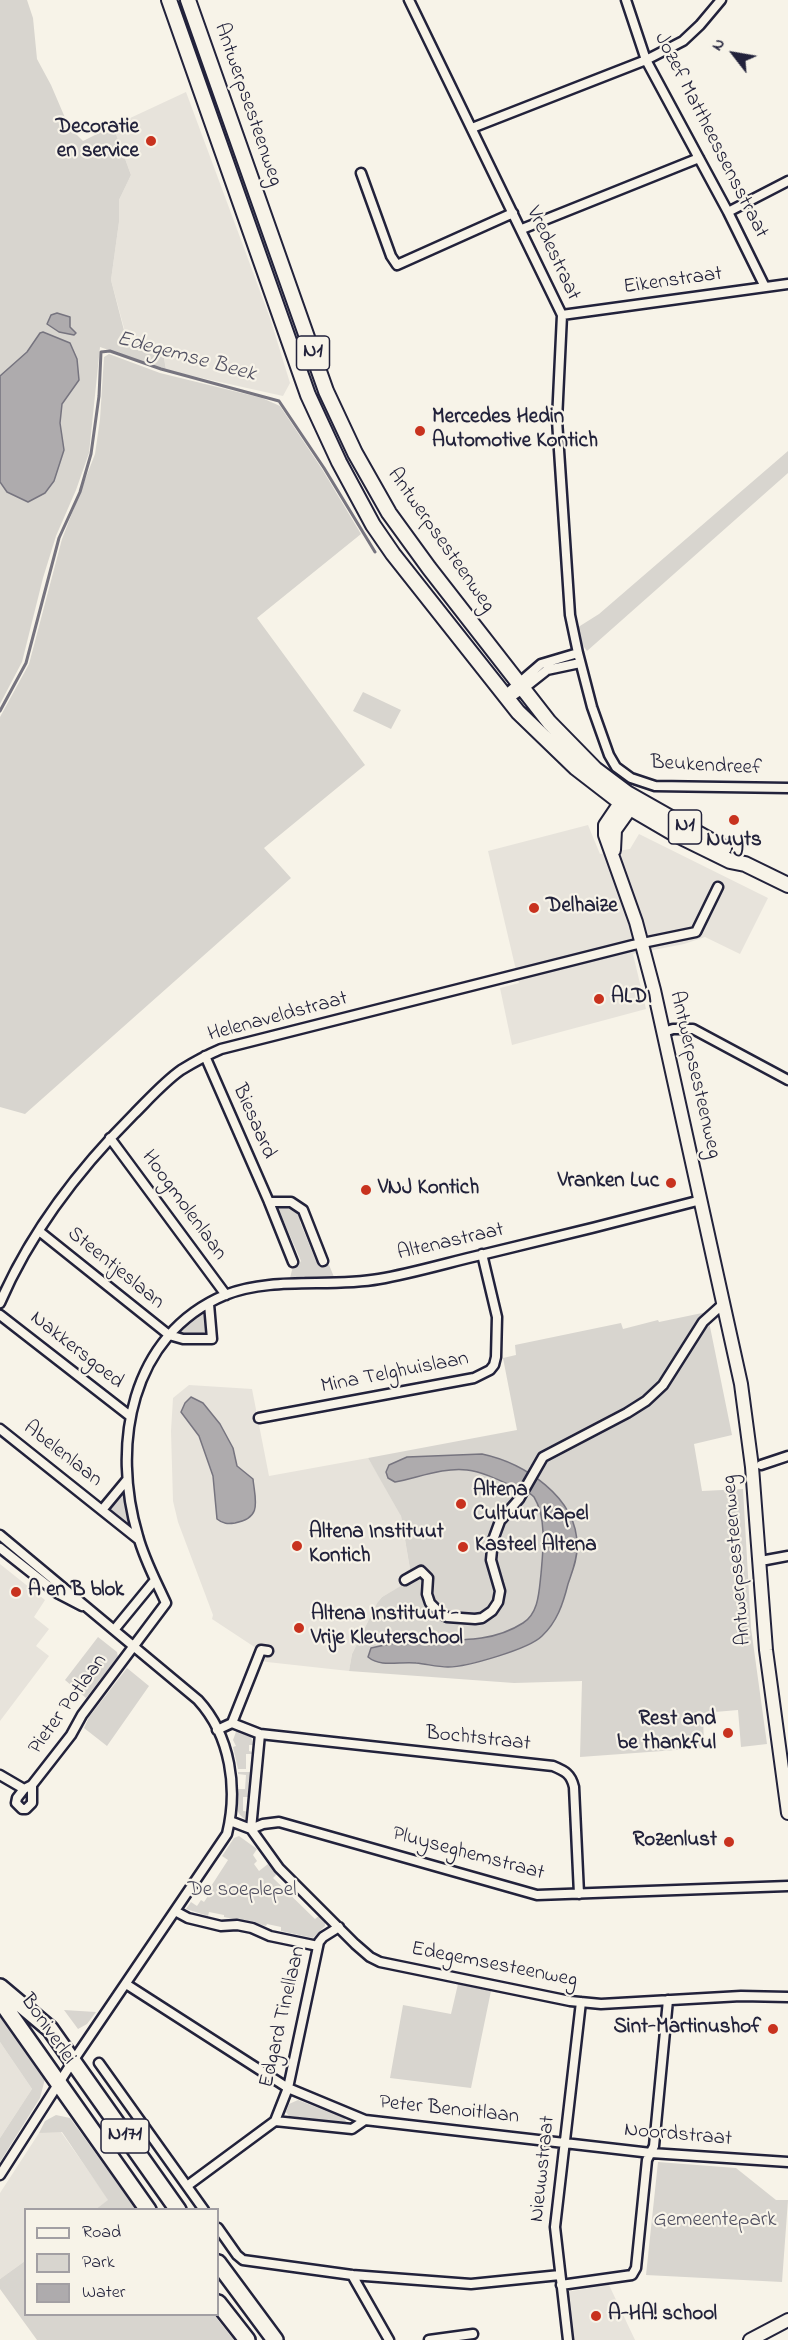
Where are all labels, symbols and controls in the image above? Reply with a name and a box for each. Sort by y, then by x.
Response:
street label: Antwerpsesteenweg [207,20,287,190]
north arrow [704,24,764,84]
street label: Jozef Mattheessensstraat [647,29,773,243]
text: N [706,34,732,56]
place label: Decoratie en service [56,116,139,166]
marker: Decoratie en service [144,134,158,148]
street label: Vredestraat [519,203,585,305]
street label: Eikenstraat [622,263,724,301]
water label: Edegemse Beek [113,327,259,389]
road number: N1 [296,336,330,370]
place label: Mercedes Hedin Automotive Kontich [432,406,598,456]
marker: Mercedes Hedin Automotive Kontich [413,424,427,438]
street label: Antwerpsesteenweg [381,464,499,618]
street label: Beukendreef [650,752,762,782]
road number: N1 [668,810,702,844]
marker: Nuyts [727,813,741,827]
place label: Nuyts [706,829,762,855]
place label: Delhaize [546,895,618,921]
marker: Delhaize [527,901,541,915]
place label: ALDI [611,986,652,1012]
street label: Helenaveldstraat [205,987,351,1049]
street label: Antwerpsesteenweg [662,989,726,1161]
marker: ALDI [592,992,606,1006]
street label: Biesaard [225,1081,281,1163]
street label: Hoogmolenlaan [135,1146,231,1266]
place label: Vranken Luc [558,1170,659,1196]
marker: Vranken Luc [664,1176,678,1190]
place label: VNJ Kontich [378,1177,479,1203]
marker: VNJ Kontich [359,1183,373,1197]
street label: Altenastraat [395,1219,507,1267]
street label: Steentjeslaan [61,1222,169,1316]
street label: Nakkersgoed [24,1307,128,1395]
street label: Mina Telghuislaan [319,1347,471,1401]
street label: Abelenlaan [17,1416,107,1494]
street label: Antwerpsesteenweg [718,1474,758,1646]
place label: Altena Cultuur Kapel [473,1479,589,1529]
marker: Altena Cultuur Kapel [454,1497,468,1511]
place label: Altena Instituut Kontich [309,1521,444,1571]
place label: Kasteel Altena [475,1534,596,1560]
marker: Altena Instituut Kontich [290,1539,304,1553]
marker: Kasteel Altena [456,1540,470,1554]
place label: A en B blok [28,1579,124,1605]
marker: A en B blok [9,1585,23,1599]
place label: Altena Instituut - Vrije Kleuterschool [311,1603,463,1653]
marker: Altena Instituut - Vrije Kleuterschool [292,1621,306,1635]
street label: Pieter Potlaan [24,1650,114,1760]
place label: Rest and be thankful [617,1708,716,1758]
street label: Bochtstraat [424,1722,532,1758]
marker: Rest and be thankful [721,1726,735,1740]
street label: Pluyseghemstraat [389,1823,547,1887]
place label: Rozenlust [633,1829,717,1855]
marker: Rozenlust [722,1835,736,1849]
park label: De soeplepel [187,1879,297,1905]
street label: Edegemsesteenweg [409,1938,579,1994]
street label: Edgard Tinellaan [255,1944,313,2090]
street label: Boniverlei [14,1990,80,2070]
place label: Sint-Martinushof [613,2016,761,2042]
marker: Sint-Martinushof [766,2022,780,2036]
street label: Peter Benoitlaan [378,2091,520,2131]
street label: Nieuwstraat [526,2114,562,2224]
road number: N171 [101,2119,149,2153]
street label: Noordstraat [623,2119,733,2153]
legend [24,2208,219,2316]
park label: Gemeentepark [654,2209,776,2235]
text: Road [82,2220,121,2246]
text: Park [82,2250,115,2276]
text: Water [82,2280,125,2306]
place label: A-HA! school [608,2303,717,2329]
marker: A-HA! school [589,2309,603,2323]

